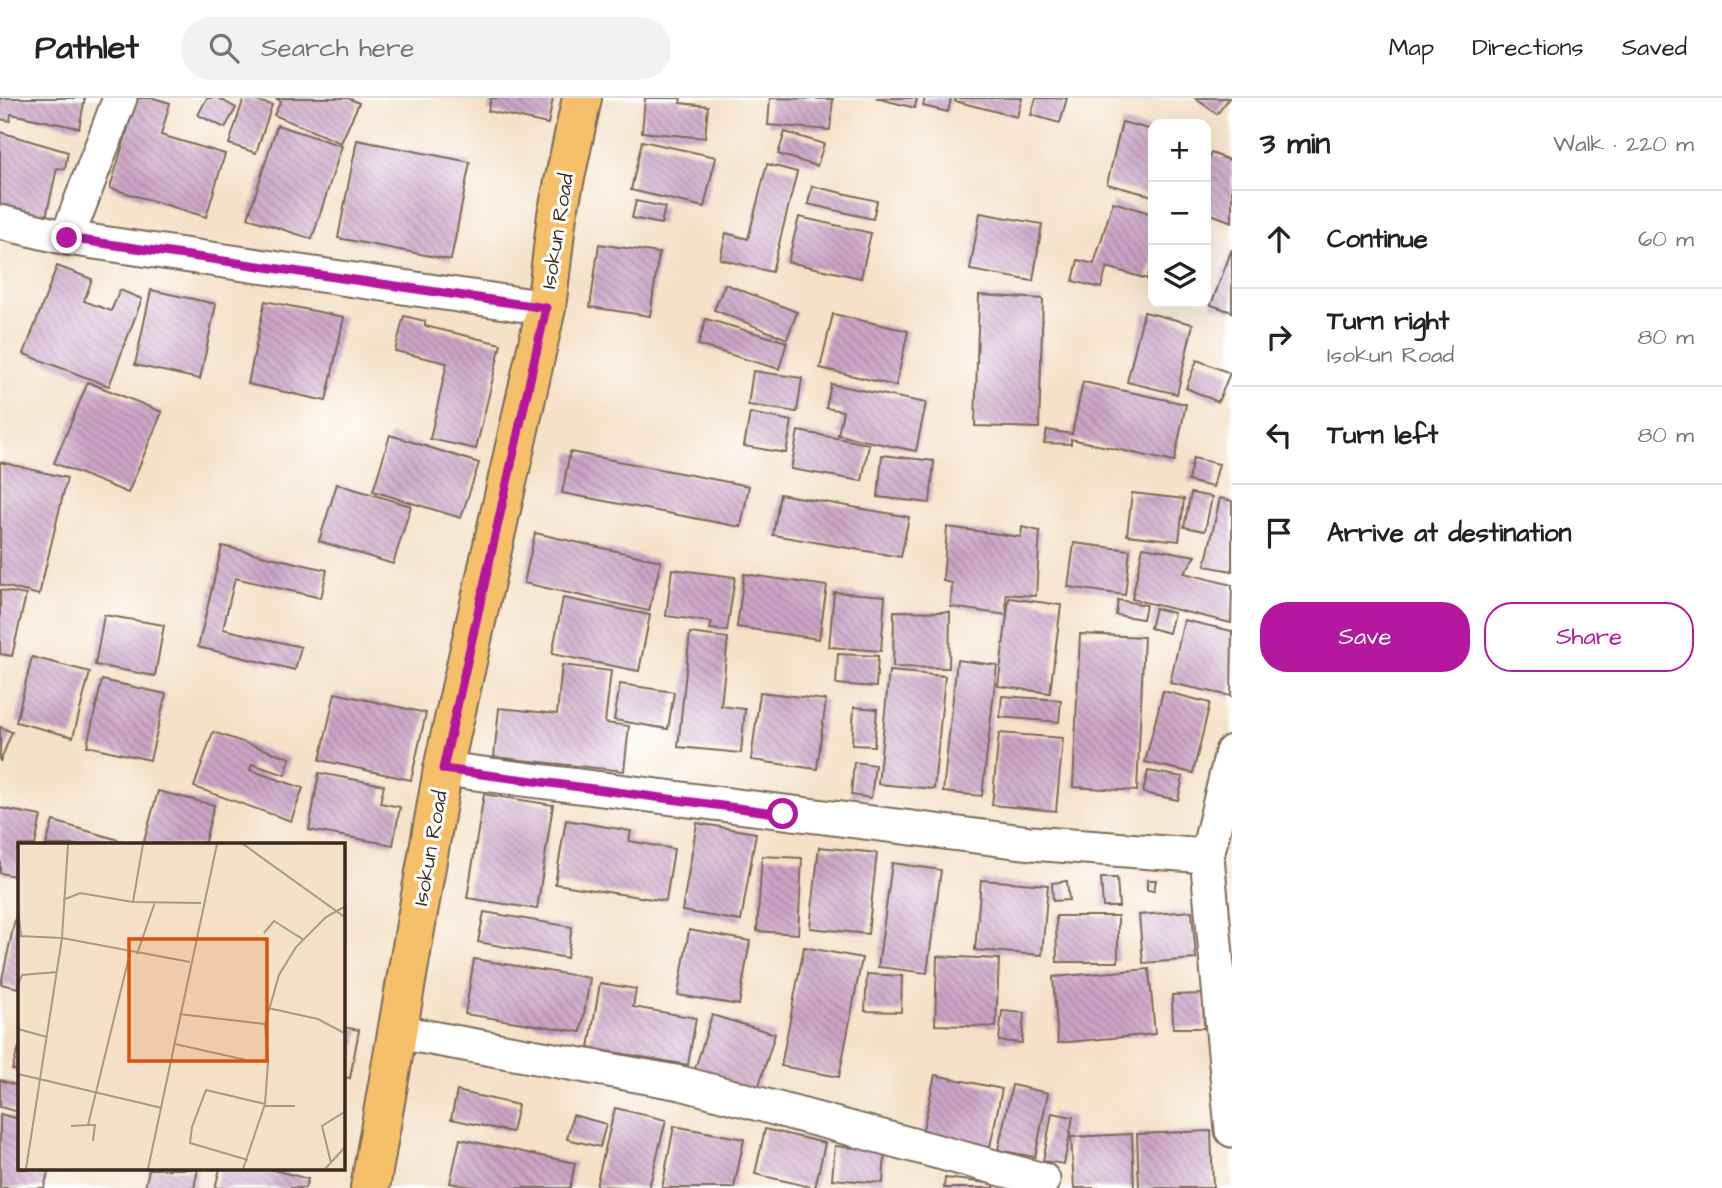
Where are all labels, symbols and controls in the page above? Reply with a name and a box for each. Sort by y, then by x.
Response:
search box [181,17,671,80]
text: Pathlet [35,25,139,71]
icon: search [205,29,243,67]
text: Search here [261,30,414,66]
text: Map [1389,31,1434,65]
text: Directions [1472,31,1584,65]
text: Saved [1622,31,1687,65]
map controls [1148,119,1211,308]
button: + [1148,119,1211,182]
text: 3 min [1260,123,1330,165]
text: Walk · 220 m [1553,128,1694,160]
street label: Isokun Road [534,171,581,291]
button: − [1148,182,1211,245]
icon: ahead [1260,220,1298,258]
text: Continue [1327,221,1428,257]
route end [51,222,82,253]
text: 60 m [1638,223,1694,255]
button: layers [1148,245,1211,308]
text: Turn right [1327,303,1449,339]
icon: right [1260,318,1298,356]
text: 80 m [1637,321,1694,353]
text: Isokun Road [1327,339,1454,371]
icon: left [1260,416,1298,454]
text: Turn left [1327,417,1438,453]
text: 80 m [1637,419,1694,451]
icon: arrive [1260,514,1298,552]
text: Arrive at destination [1327,515,1572,551]
button: Save [1260,602,1470,672]
button: Share [1484,602,1694,672]
street label: Isokun Road [406,788,455,908]
route start [767,798,798,829]
inset map [18,843,345,1170]

